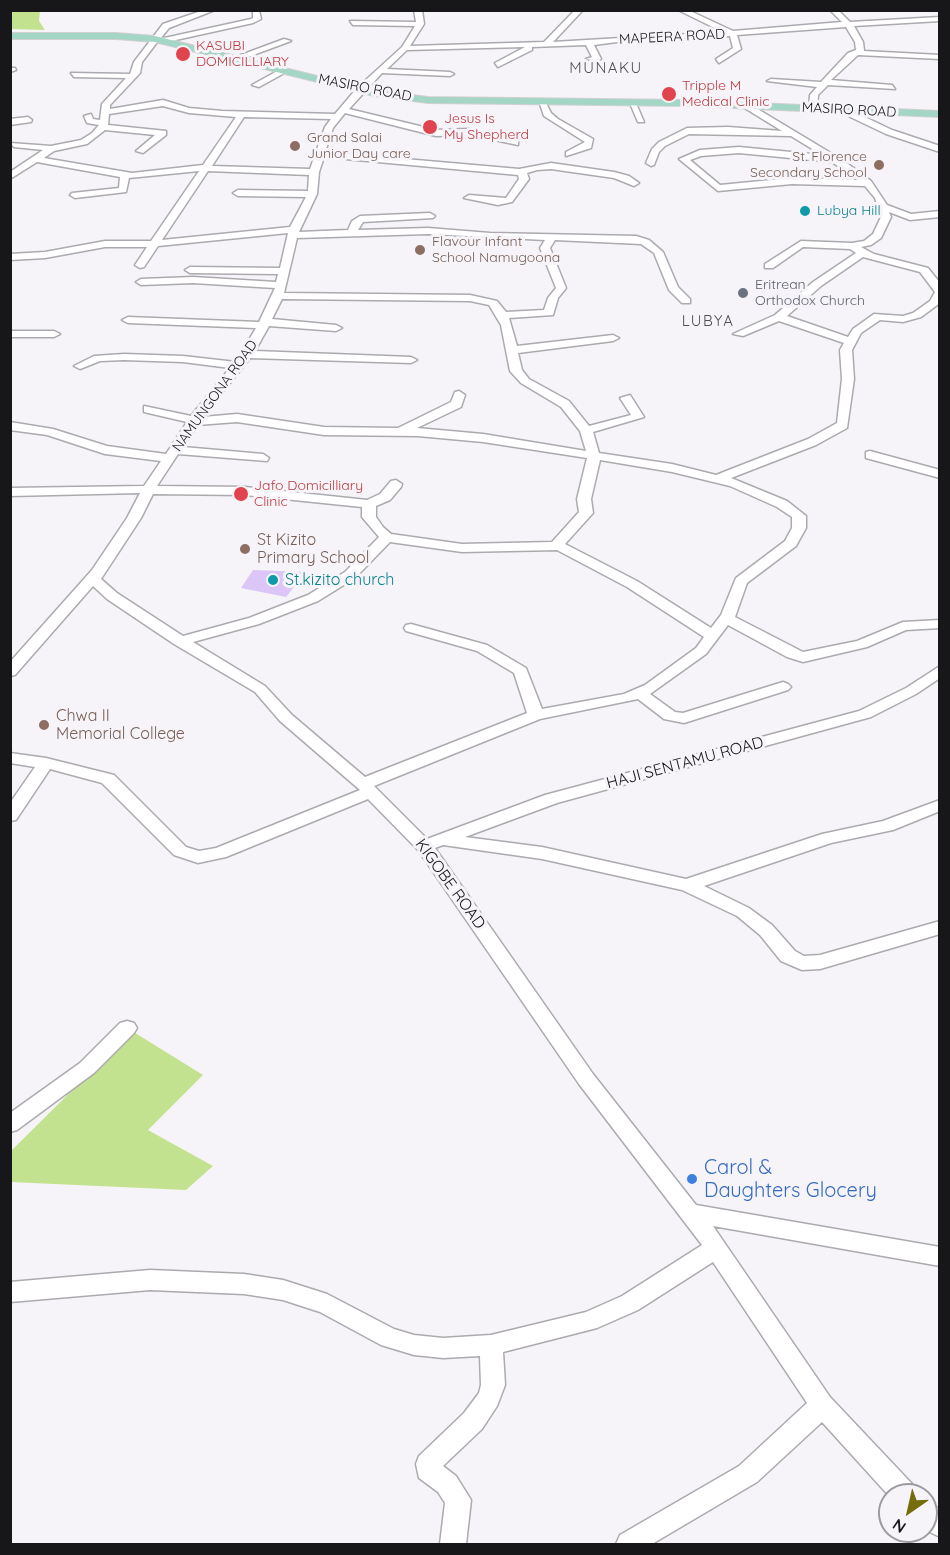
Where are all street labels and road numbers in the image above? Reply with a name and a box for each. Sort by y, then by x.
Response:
street label: MAPEERA ROAD [619,26,725,48]
street label: MASIRO ROAD [317,71,413,105]
street label: MASIRO ROAD [801,99,897,121]
street label: NAMUNGONA ROAD [169,337,261,455]
street label: HAJI SENTAMU ROAD [604,733,766,793]
street label: KIGOBE ROAD [411,835,489,933]

